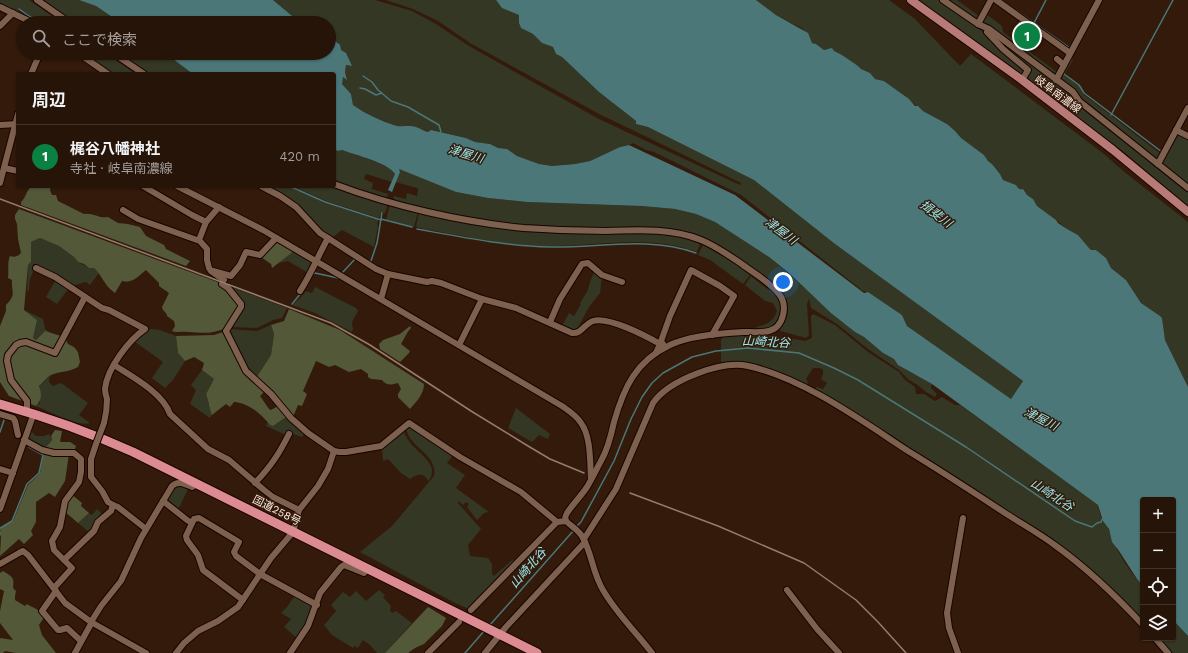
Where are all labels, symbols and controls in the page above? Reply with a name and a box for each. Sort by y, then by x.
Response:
search box [16,16,336,60]
pin: 1 [1014,21,1040,51]
icon: search [30,27,52,49]
text: ここで検索 [62,31,137,49]
street label: 岐阜南濃線 [1032,73,1084,116]
text: 周辺 [32,90,66,110]
text: 梶谷八幡神社 [70,140,160,158]
water label: 津屋川 [447,142,487,167]
text: 1 [42,149,48,164]
text: 420 m [280,149,320,164]
text: 寺社 · 岐阜南濃線 [70,161,173,176]
water label: 揖斐川 [917,198,956,232]
water label: 津屋川 [762,215,801,249]
your location [773,272,793,292]
water label: 山崎北谷 [742,334,791,350]
water label: 津屋川 [1022,405,1062,434]
water label: 山崎北谷 [1028,476,1077,514]
street label: 国道258号 [250,493,303,528]
map controls [1140,497,1176,641]
button: + [1140,497,1176,533]
button: − [1140,533,1176,569]
water label: 山崎北谷 [507,545,550,591]
button: locate [1140,569,1176,605]
button: layers [1140,605,1176,641]

